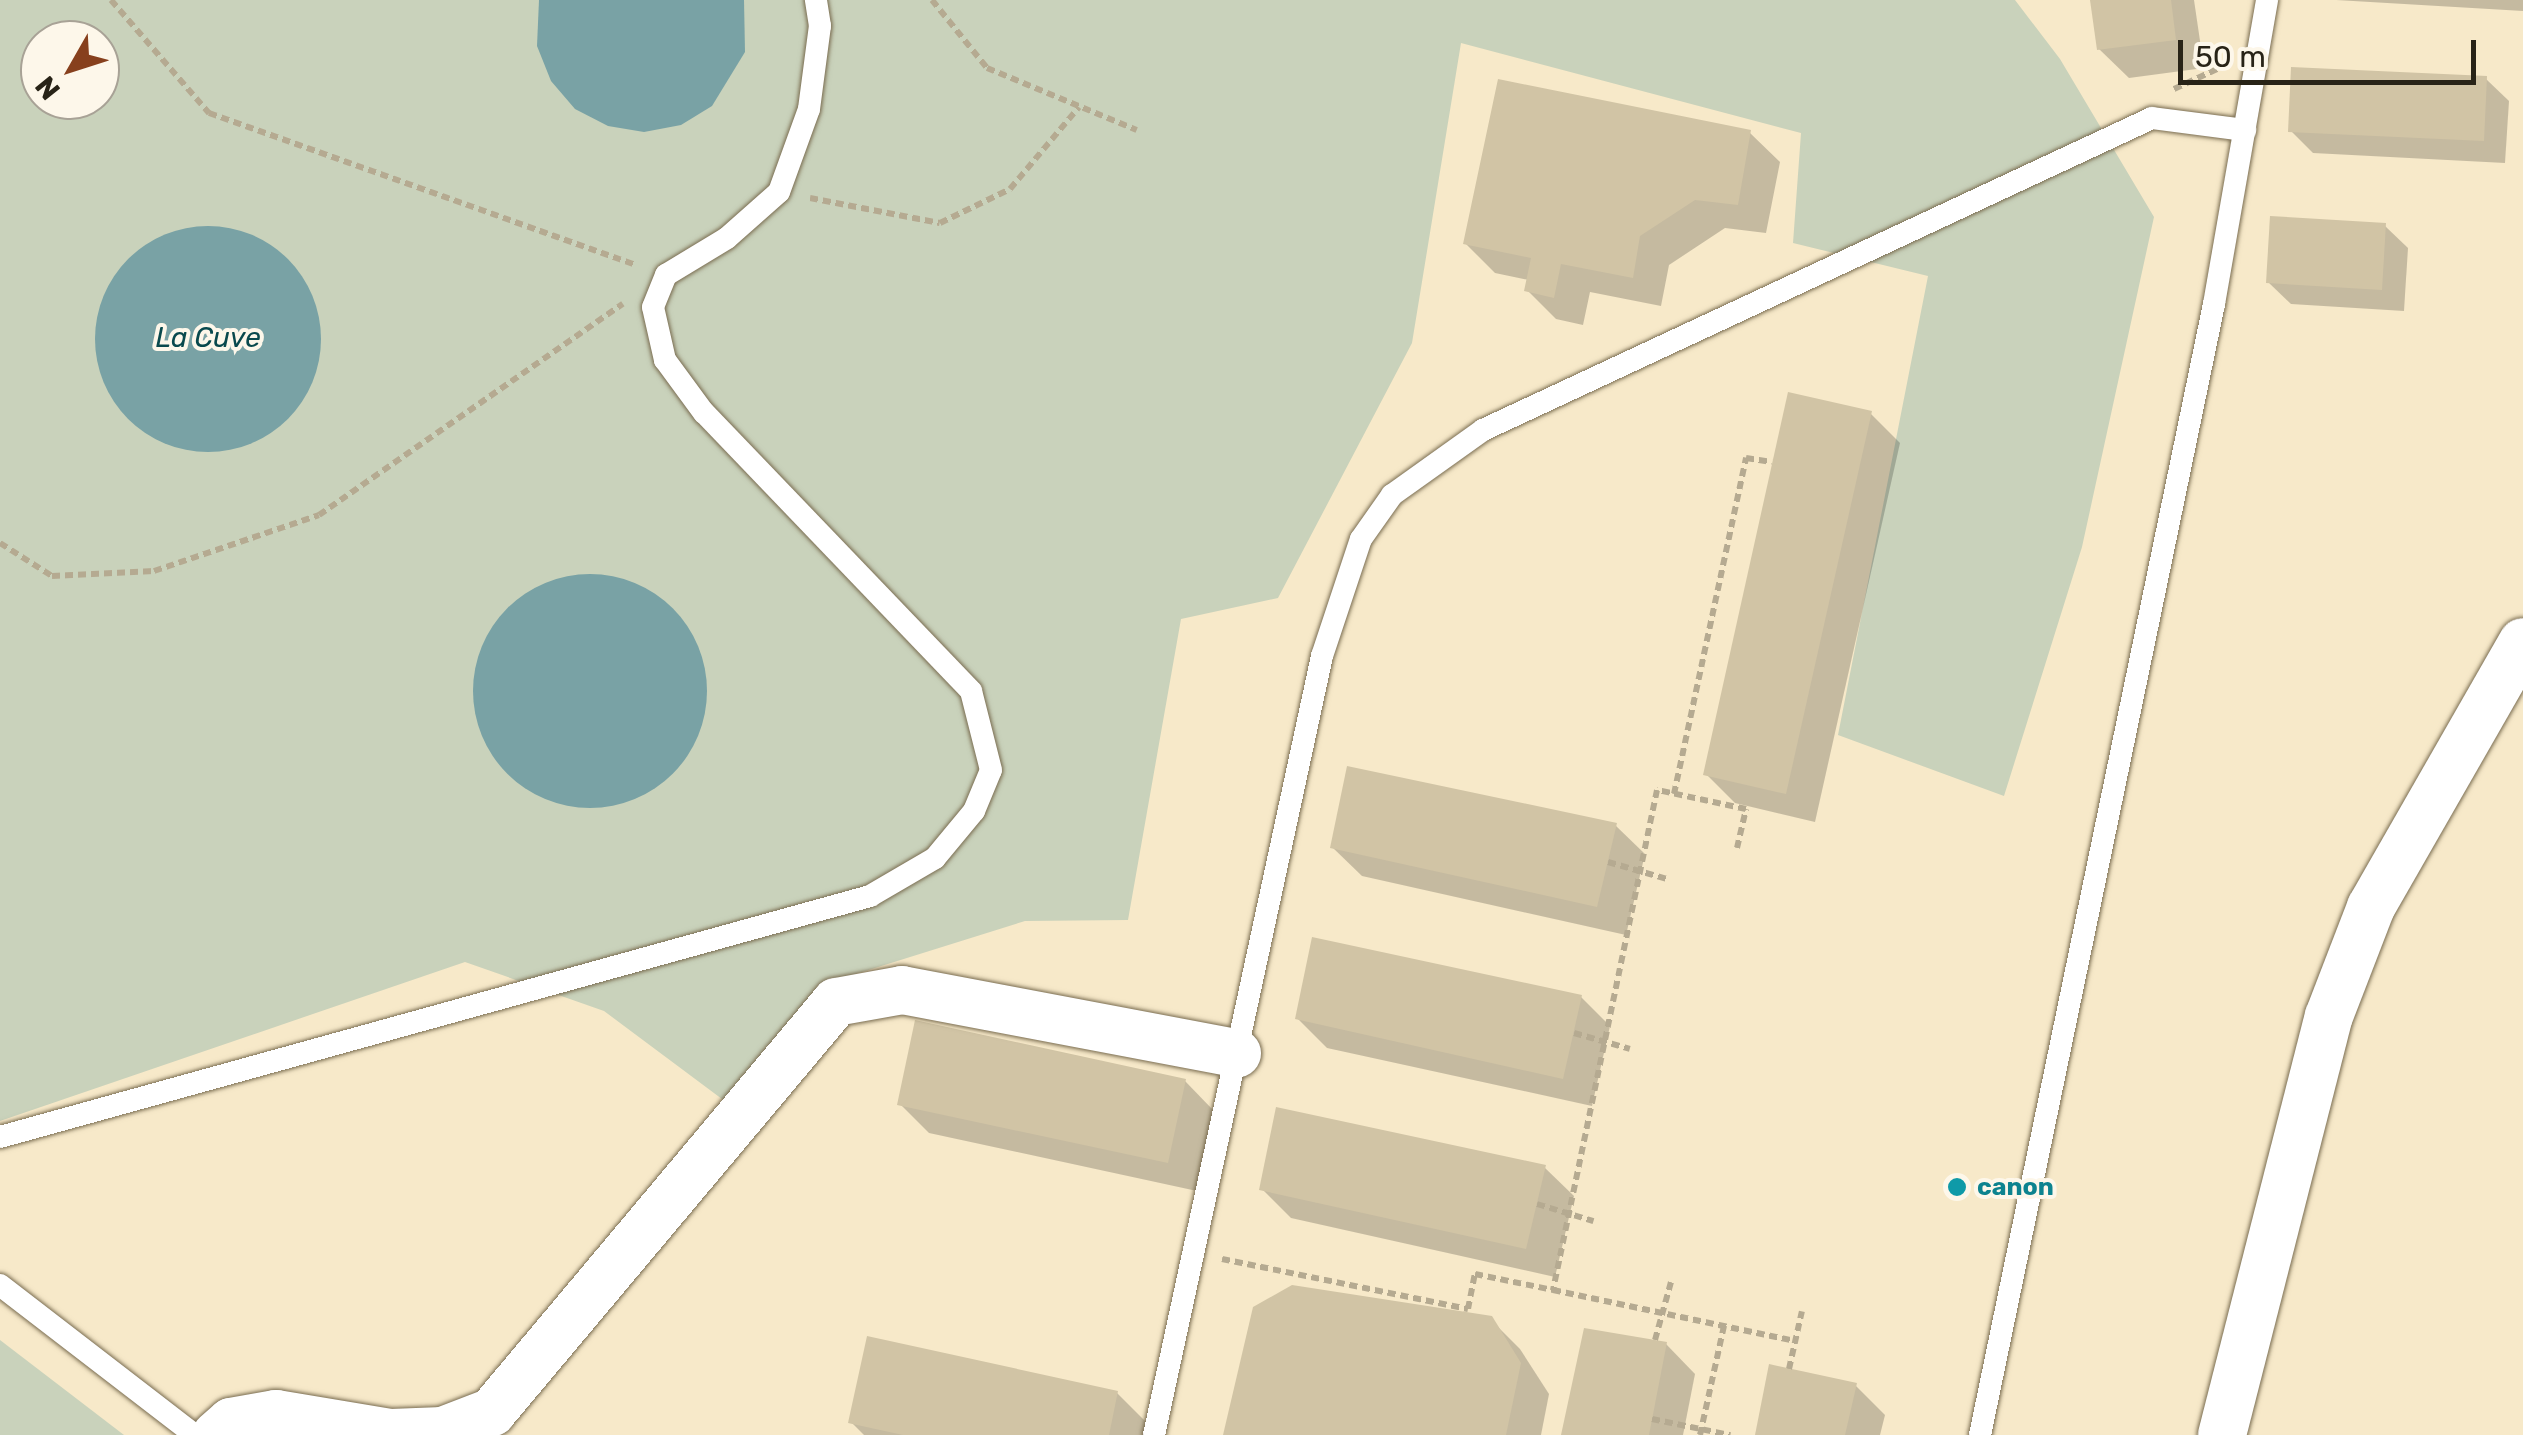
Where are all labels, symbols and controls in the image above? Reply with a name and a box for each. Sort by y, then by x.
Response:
north arrow [20,20,120,120]
scale bar [2183,20,2480,82]
text: 50 m [2195,39,2266,75]
text: N [29,70,67,106]
water label: La Cuve [155,321,261,355]
place label: canon [1977,1172,2054,1202]
marker: canon [1946,1176,1968,1198]

